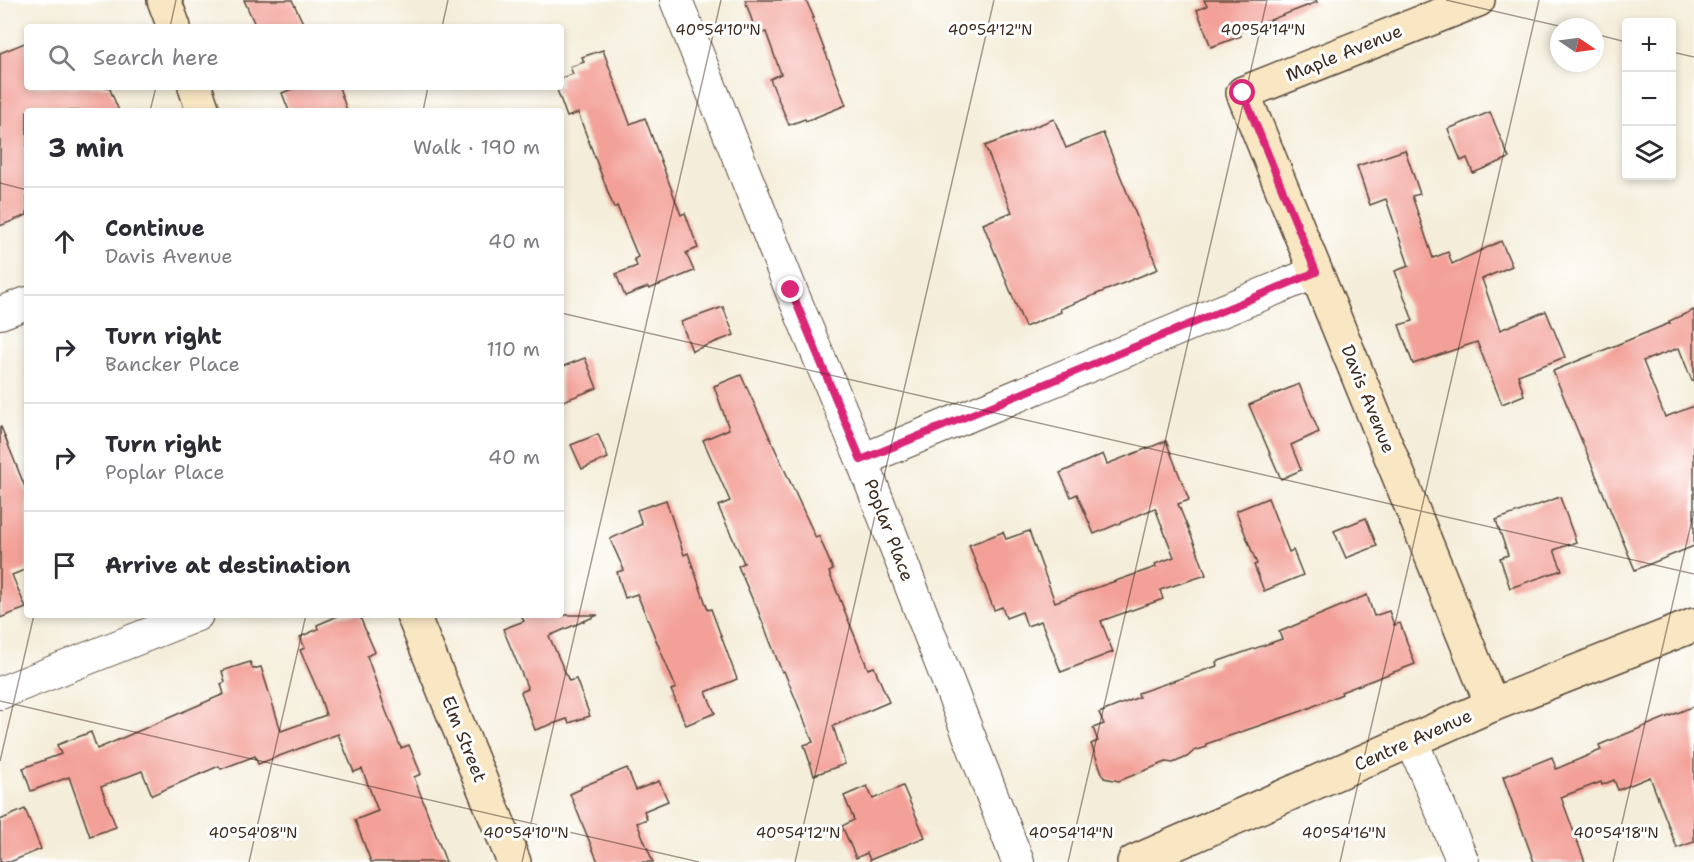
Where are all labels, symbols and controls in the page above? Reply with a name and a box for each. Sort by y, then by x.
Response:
north arrow [1550,18,1604,72]
map controls [1622,18,1676,180]
button: + [1622,18,1676,72]
street label: Maple Avenue [1282,19,1406,87]
text: 40°54'10"N [675,20,761,40]
text: 40°54'12"N [948,20,1032,40]
text: 40°54'14"N [1221,20,1305,40]
search box [24,24,564,90]
icon: search [45,41,78,74]
text: Search here [93,43,219,72]
button: − [1622,72,1676,126]
route start [1229,79,1255,105]
button: layers [1622,126,1676,180]
text: 3 min [48,130,124,165]
text: Walk · 190 m [413,134,540,160]
text: Continue [105,214,205,243]
icon: ahead [48,225,81,258]
text: 40 m [488,228,540,254]
text: Davis Avenue [105,243,233,269]
route end [777,276,803,302]
text: Turn right [105,322,222,351]
icon: right [48,333,81,366]
text: 110 m [486,336,540,362]
street label: Davis Avenue [1335,341,1401,457]
text: Bancker Place [105,351,240,377]
text: Turn right [105,430,222,459]
icon: right [48,441,81,474]
text: 40 m [488,444,540,470]
text: Poplar Place [105,459,225,485]
street label: Poplar Place [859,475,919,585]
icon: arrive [48,549,81,582]
text: Arrive at destination [105,551,351,580]
street label: Elm Street [436,692,492,786]
street label: Centre Avenue [1350,703,1476,777]
text: 40°54'08"N [208,823,298,843]
text: 40°54'10"N [483,823,569,843]
text: 40°54'12"N [756,823,840,843]
text: 40°54'14"N [1029,823,1113,843]
text: 40°54'16"N [1302,823,1386,843]
text: 40°54'18"N [1573,823,1659,843]

